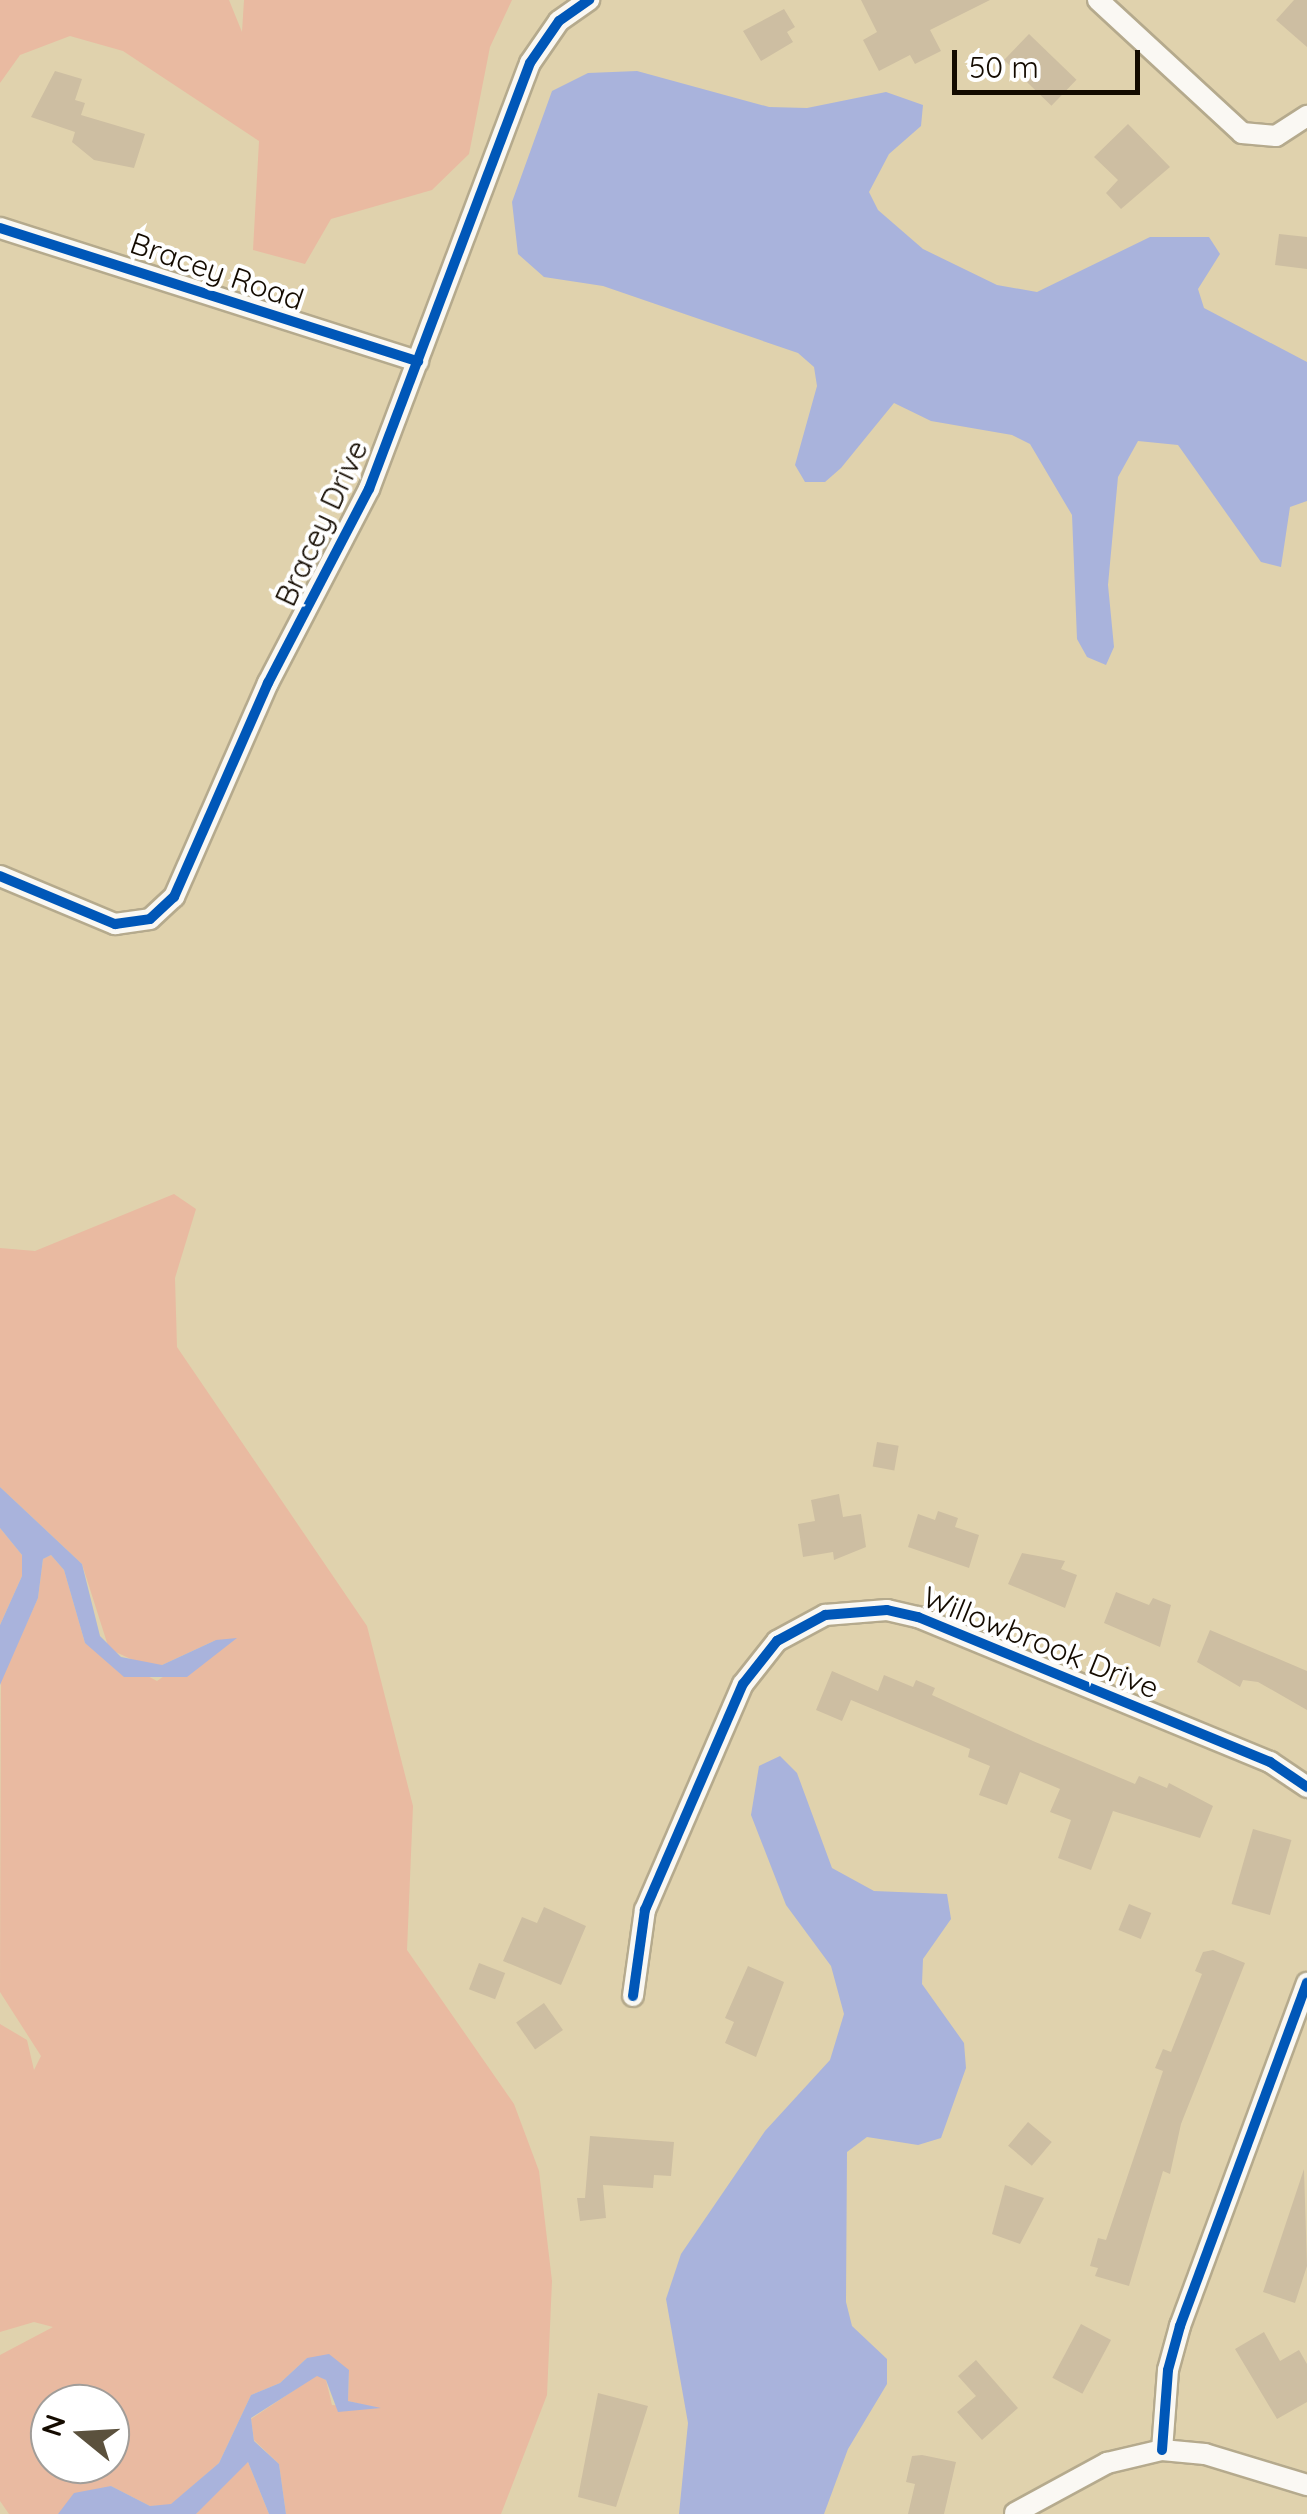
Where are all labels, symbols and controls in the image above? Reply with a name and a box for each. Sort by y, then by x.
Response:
scale bar [957,30,1144,92]
text: 50 m [969,48,1039,86]
street label: Bracey Road [126,225,308,317]
street label: Bracey Drive [267,434,375,612]
street label: Willowbrook Drive [918,1578,1164,1706]
north arrow [30,2384,130,2484]
text: N [33,2410,73,2440]

